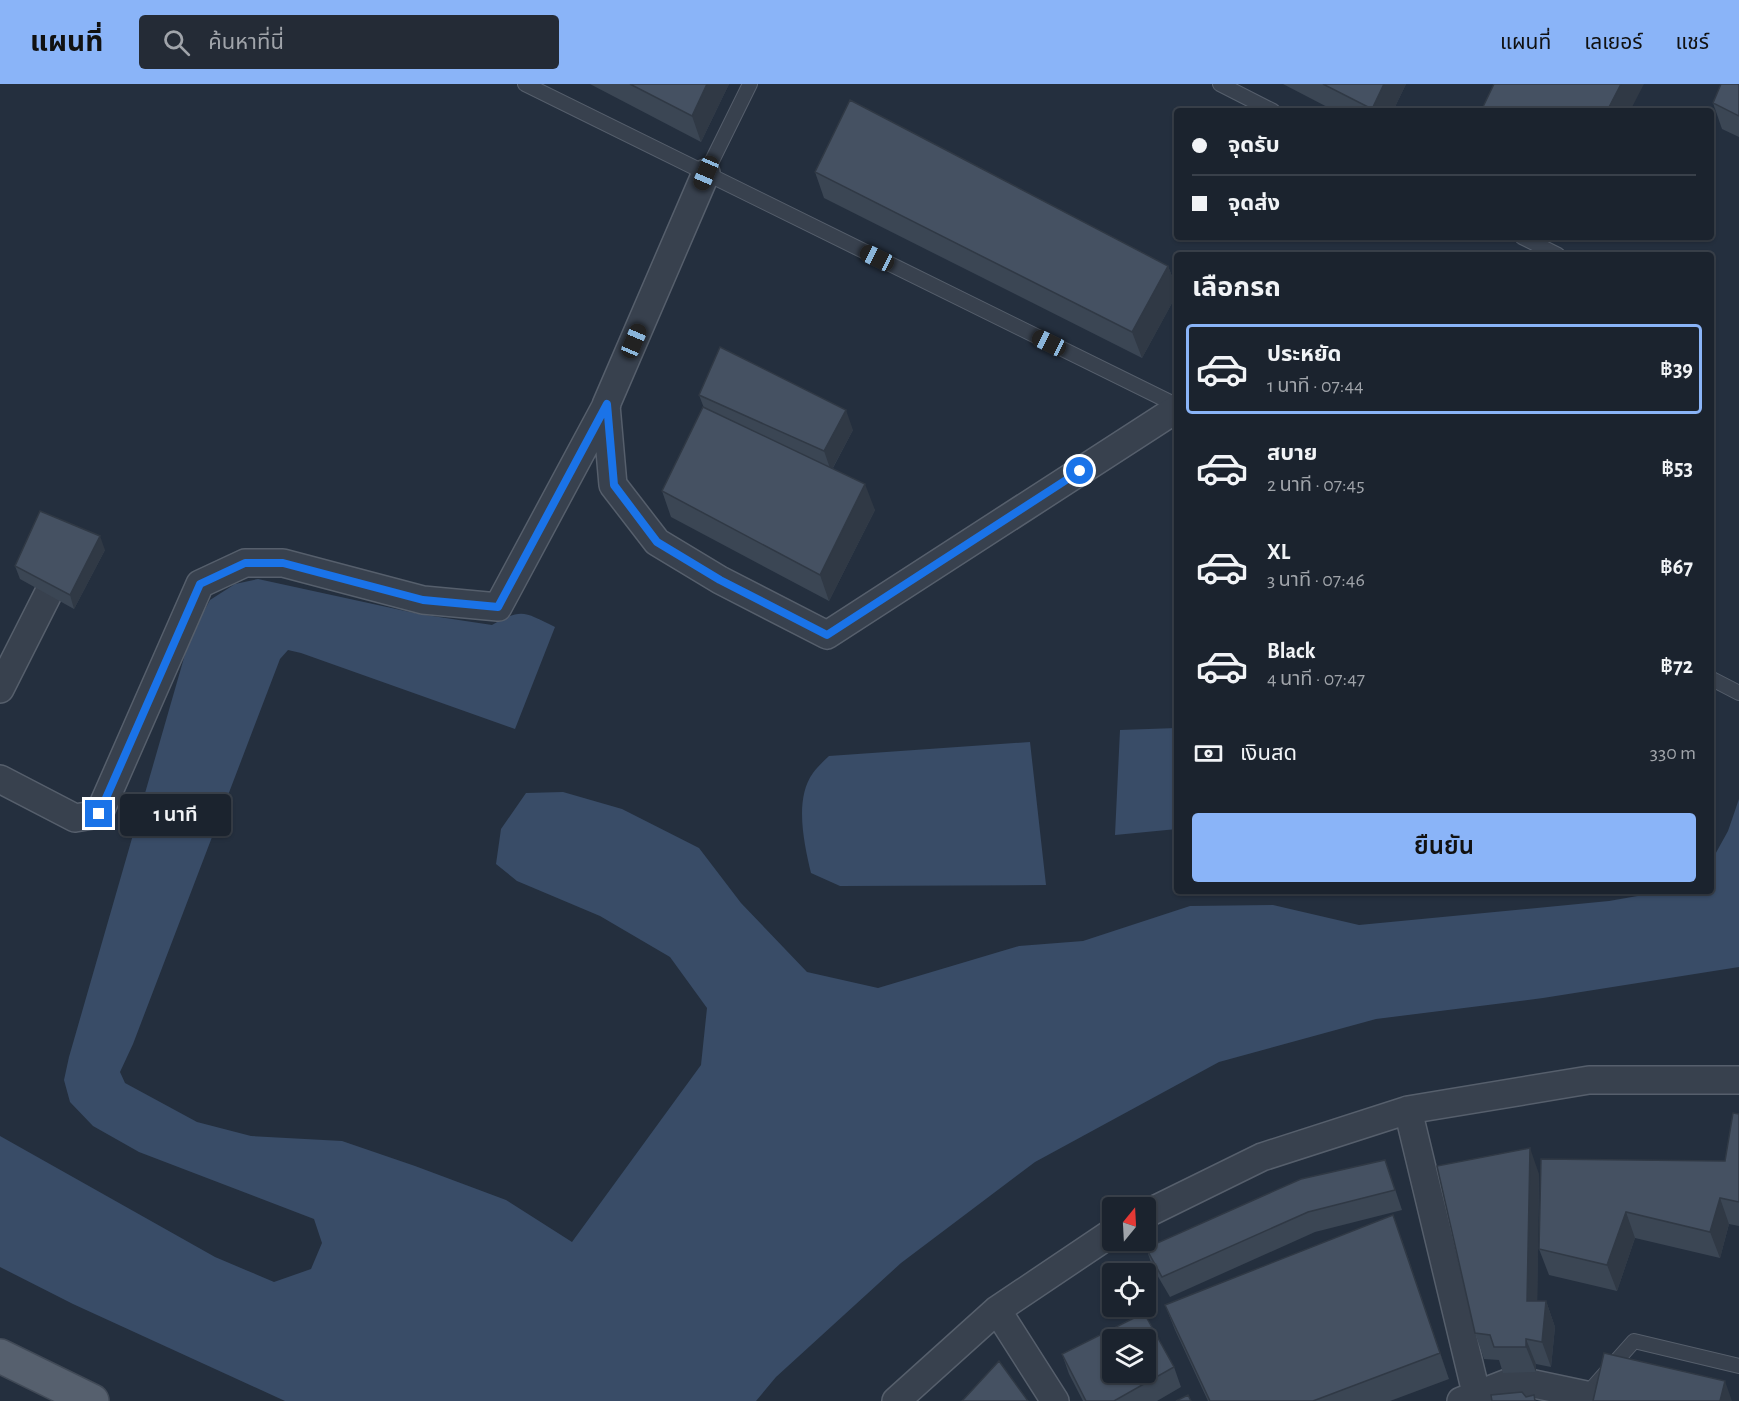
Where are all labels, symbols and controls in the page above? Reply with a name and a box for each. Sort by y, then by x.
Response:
search box [139,15,559,69]
icon: search [160,26,193,59]
text: แผนที่ [30,29,103,57]
text: ค้นหาที่นี่ [208,31,284,53]
text: แผนที่ [1500,32,1551,53]
text: เลเยอร์ [1584,32,1643,53]
text: แชร์ [1676,32,1709,53]
text: จุดรับ [1228,134,1280,156]
car [691,153,721,193]
text: จุดส่ง [1228,192,1280,214]
car [857,242,897,274]
text: เลือกรถ [1192,274,1281,301]
car [619,321,649,361]
car [1029,327,1069,359]
icon: car [1195,342,1249,396]
text: ประหยัด [1267,343,1342,365]
text: ฿39 [1660,358,1693,380]
text: 1 นาที · 07:44 [1267,376,1364,396]
icon: car [1195,441,1249,495]
text: สบาย [1267,442,1317,464]
route start [1066,457,1093,484]
text: ฿53 [1661,457,1693,479]
text: 2 นาที · 07:45 [1267,475,1365,495]
icon: car [1195,540,1249,594]
text: XL [1267,541,1290,563]
text: ฿67 [1660,556,1693,578]
text: 3 นาที · 07:46 [1267,570,1365,590]
icon: car [1195,639,1249,693]
text: Black [1267,640,1315,662]
text: ฿72 [1660,655,1693,677]
text: 4 นาที · 07:47 [1267,669,1365,689]
icon: cash [1192,737,1225,770]
text: เงินสด [1240,742,1297,764]
text: 330 m [1650,743,1696,763]
callout: 1 นาที [120,793,231,835]
route end [85,800,112,827]
text: 1 นาที [154,805,198,825]
button: ยืนยัน [1192,813,1696,882]
north arrow [1102,1197,1156,1251]
map controls [1102,1197,1156,1383]
button: locate [1102,1263,1156,1317]
button: layers [1102,1329,1156,1383]

